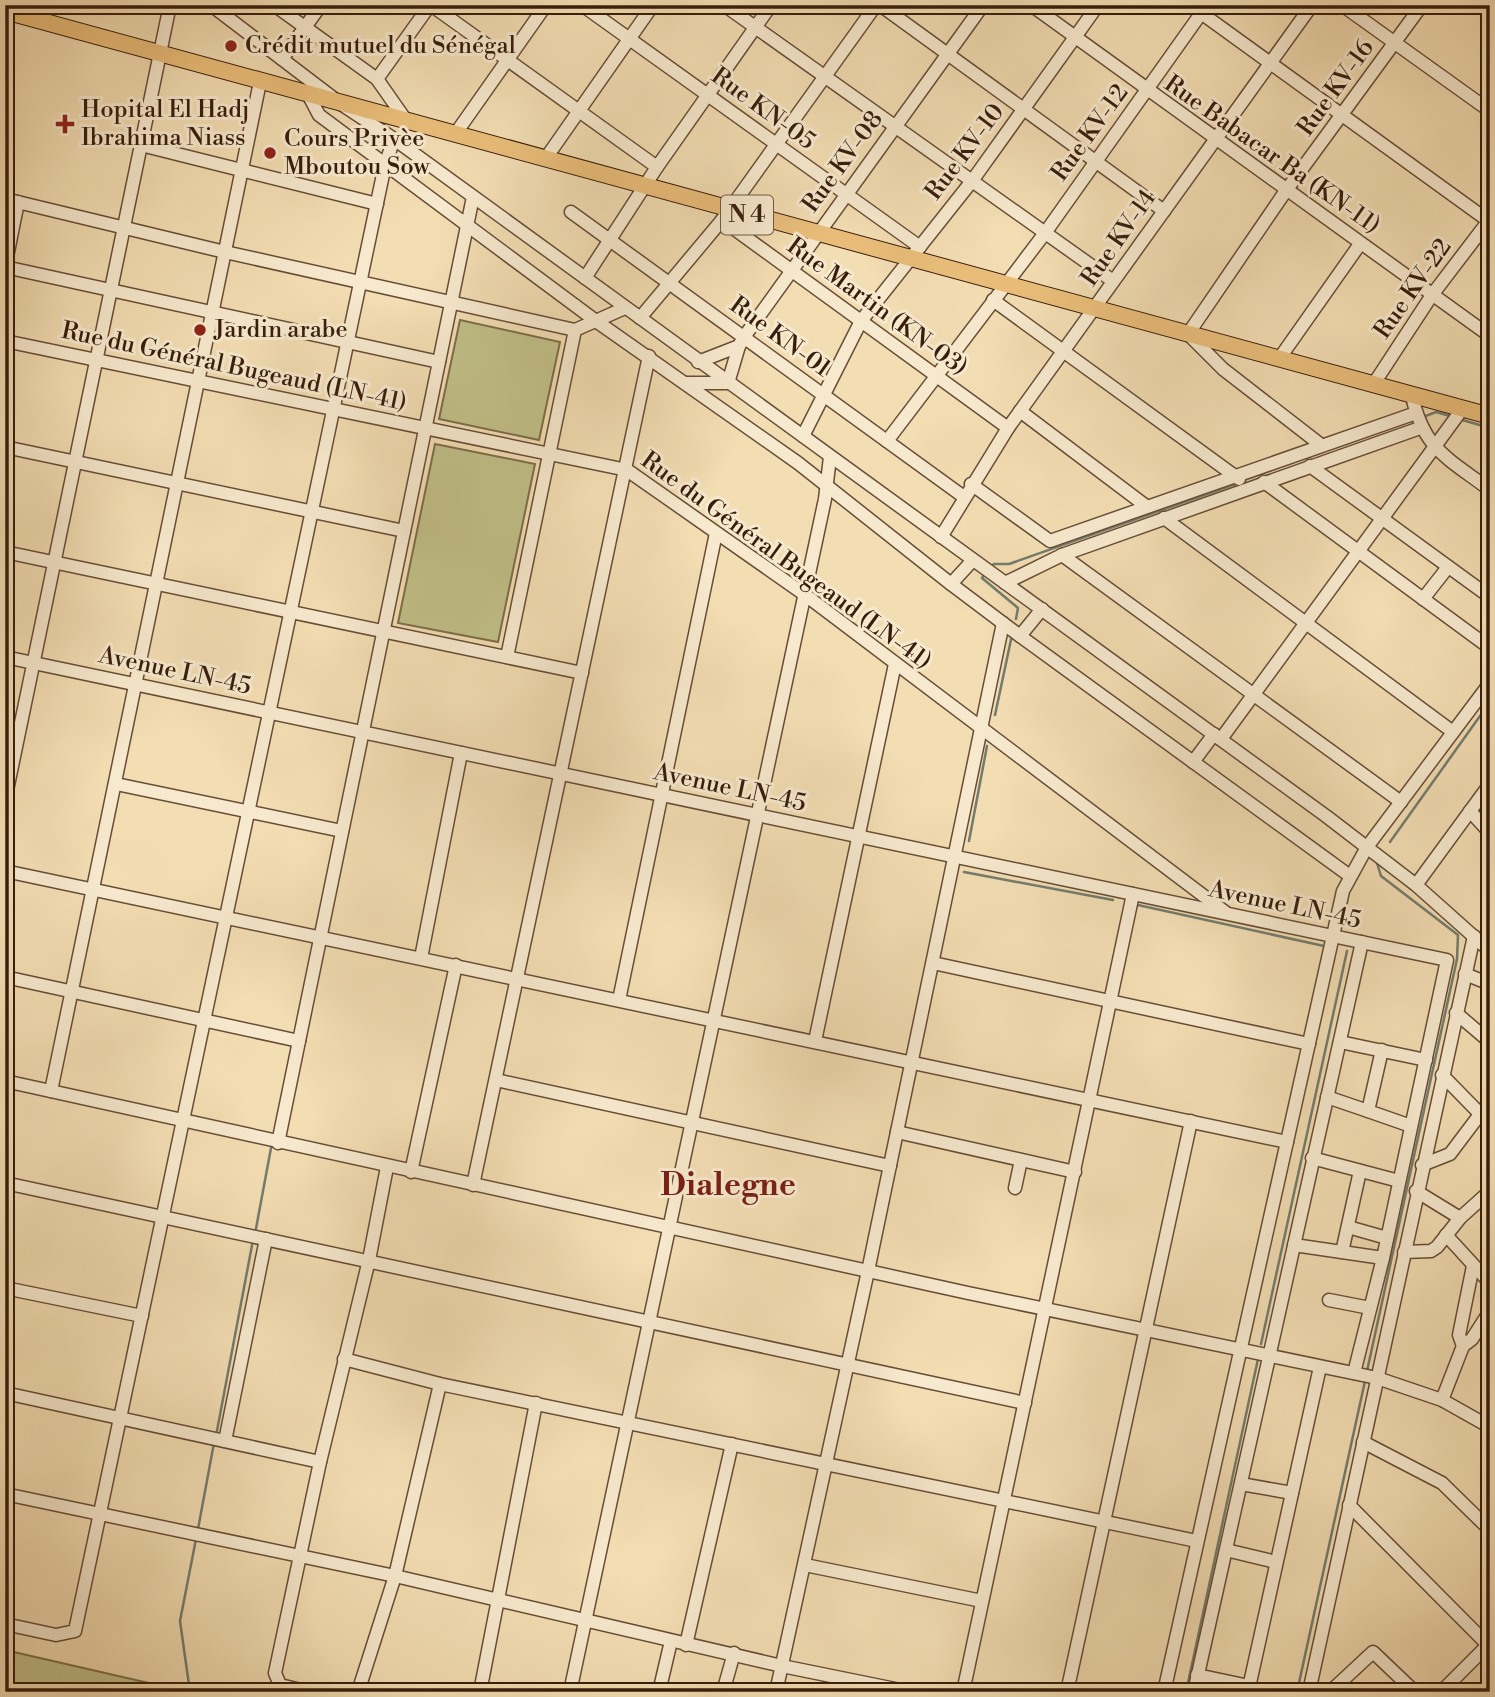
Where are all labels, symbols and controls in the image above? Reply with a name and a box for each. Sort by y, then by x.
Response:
place label: Crédit mutuel du Sénégal [245,31,516,61]
street label: Rue KV-16 [1291,34,1381,142]
marker: Crédit mutuel du Sénégal [223,38,239,54]
street label: Rue KN-05 [705,61,821,157]
street label: Rue Babacar Ba (KN-11) [1158,69,1386,241]
street label: Rue KV-12 [1045,79,1135,187]
place label: Hopital El Hadj Ibrahima Niass [81,95,250,153]
street label: Rue KV-10 [919,98,1011,206]
street label: Rue KV-08 [796,105,890,219]
marker: Hopital El Hadj Ibrahima Niass [55,114,75,134]
place label: Cours Privèe Mboutou Sow [284,124,431,182]
marker: Cours Privèe Mboutou Sow [262,145,278,161]
street label: Rue KV-14 [1075,184,1163,292]
road number: N 4 [721,196,773,234]
street label: Rue Martin (KN-03) [781,231,973,383]
street label: Rue KV-22 [1368,233,1458,345]
street label: Rue KN-01 [724,290,837,384]
place label: Jardin arabe [213,315,348,345]
street label: Rue du Général Bugeaud (LN-41) [59,316,409,418]
marker: Jardin arabe [192,322,208,338]
street label: Rue du Général Bugeaud (LN-41) [635,445,937,677]
street label: Avenue LN-45 [95,640,254,702]
street label: Avenue LN-45 [650,757,809,819]
street label: Avenue LN-45 [1205,874,1364,936]
district label: Dialegne [660,1165,796,1205]

